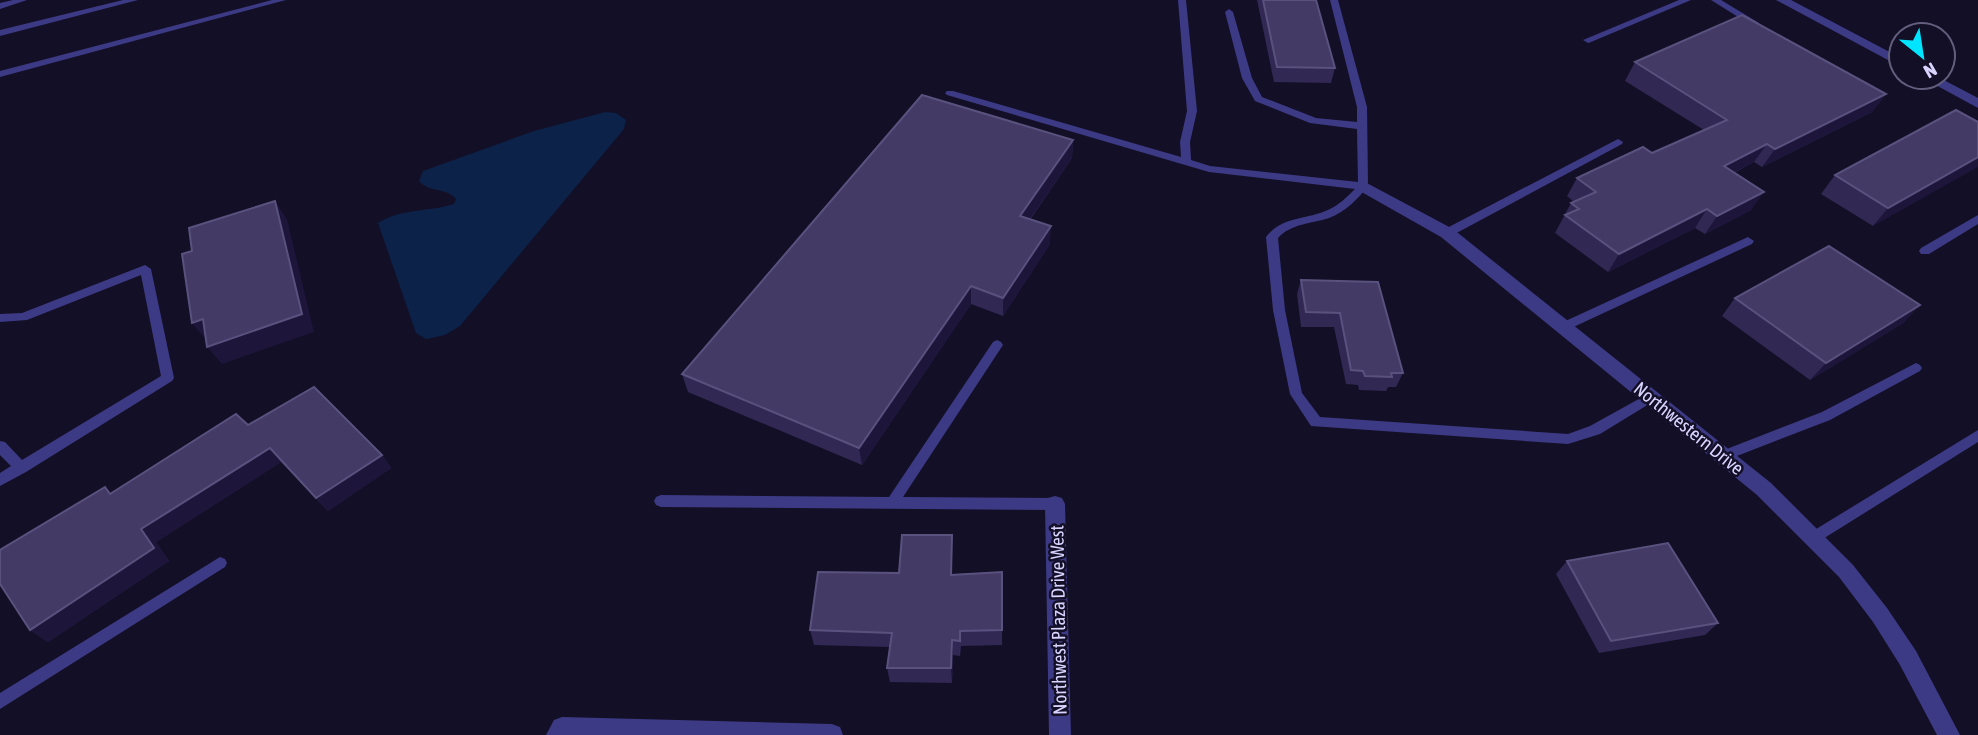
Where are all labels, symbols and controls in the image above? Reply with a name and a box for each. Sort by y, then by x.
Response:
north arrow [1887,21,1957,91]
text: N [1920,58,1941,83]
street label: Northwestern Drive [1630,377,1748,479]
street label: Northwest Plaza Drive West [1045,525,1071,715]

